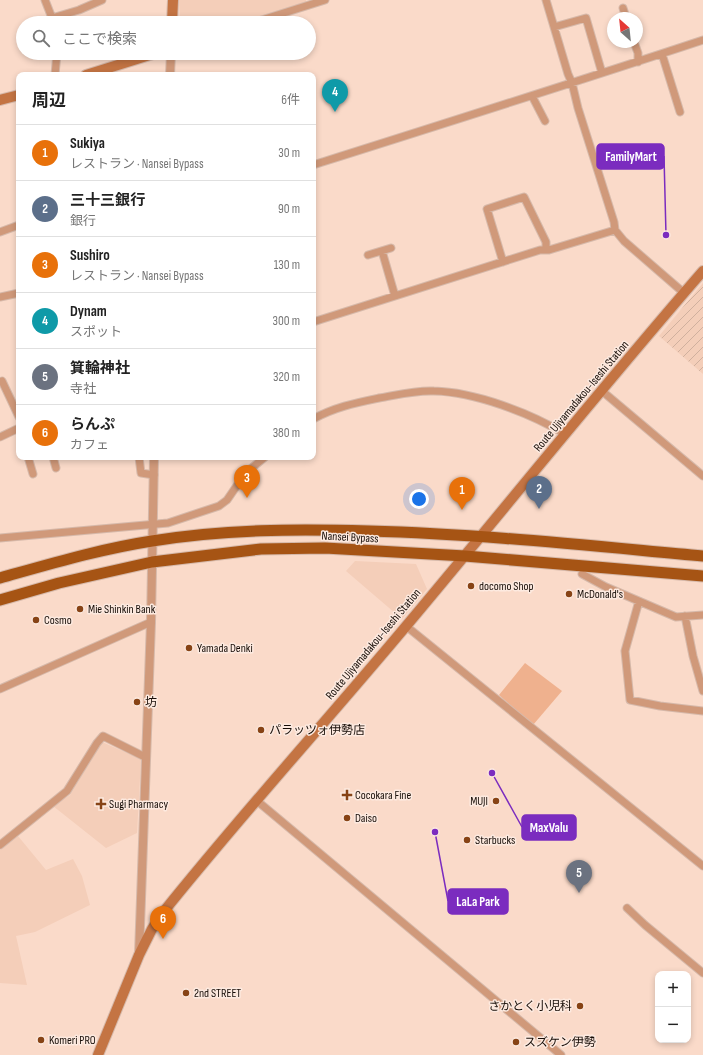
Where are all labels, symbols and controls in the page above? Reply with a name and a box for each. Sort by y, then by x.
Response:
north arrow [607,12,643,48]
search box [16,16,316,60]
icon: search [30,27,52,49]
text: ここで検索 [62,30,137,49]
pin: 4 [322,79,348,112]
text: 周辺 [32,91,66,111]
text: 6件 [281,92,300,108]
text: Sukiya [70,134,105,153]
callout: FamilyMart [597,144,664,169]
text: 1 [42,145,48,161]
text: 30 m [278,145,300,161]
text: FamilyMart [605,149,658,165]
text: レストラン · Nansei Bypass [70,156,204,172]
text: 三十三銀行 [70,191,145,210]
text: 2 [42,201,48,217]
text: 90 m [278,201,300,217]
text: 銀行 [70,213,96,229]
text: Sushiro [70,246,110,265]
text: 3 [42,257,48,273]
text: 130 m [274,257,300,273]
text: レストラン · Nansei Bypass [70,268,204,284]
text: Dynam [70,302,107,321]
text: 4 [42,313,48,329]
text: 300 m [273,313,300,329]
text: スポット [70,324,122,340]
street label: Route Ujiyamadakou-Iseshi Station [531,338,632,455]
text: 箕輪神社 [70,359,130,378]
text: 5 [42,369,48,385]
text: 320 m [273,369,300,385]
text: 寺社 [70,381,96,397]
text: らんぷ [70,415,115,434]
text: 6 [42,425,48,441]
text: 380 m [273,425,300,441]
text: カフェ [70,437,109,453]
pin: 3 [234,465,260,498]
pin: 2 [526,476,552,509]
pin: 1 [449,477,475,510]
your location [409,489,429,509]
street label: Nansei Bypass [321,529,379,546]
place label: docomo Shop [479,579,534,594]
marker: docomo Shop [466,581,476,591]
street label: Route Ujiyamadakou-Iseshi Station [323,586,424,703]
place label: McDonald's [577,587,623,602]
marker: McDonald's [564,589,574,599]
place label: Mie Shinkin Bank [88,602,156,617]
marker: Mie Shinkin Bank [75,604,85,614]
place label: Cosmo [44,613,72,628]
marker: Cosmo [31,615,41,625]
place label: Yamada Denki [197,641,253,656]
marker: Yamada Denki [184,643,194,653]
place label: 坊 [145,695,157,710]
marker: 坊 [132,697,142,707]
place label: パラッツォ伊勢店 [269,723,365,738]
marker: パラッツォ伊勢店 [256,725,266,735]
place label: Cocokara Fine [355,788,412,803]
marker: Cocokara Fine [342,790,352,800]
place label: MUJI [470,794,488,809]
marker: MUJI [491,796,501,806]
place label: Sugi Pharmacy [109,797,168,812]
marker: Sugi Pharmacy [96,799,106,809]
place label: Daiso [355,811,377,826]
marker: Daiso [342,813,352,823]
callout: MaxValu [522,815,576,840]
text: MaxValu [530,820,569,836]
place label: Starbucks [475,833,515,848]
marker: Starbucks [462,835,472,845]
pin: 5 [566,860,592,893]
callout: LaLa Park [448,889,508,914]
text: LaLa Park [456,894,500,910]
pin: 6 [150,906,176,939]
map controls [655,971,691,1043]
button: + [655,971,691,1007]
place label: 2nd STREET [194,986,241,1001]
marker: 2nd STREET [181,988,191,998]
place label: さかとく小児科 [488,999,572,1014]
marker: さかとく小児科 [575,1001,585,1011]
button: − [655,1007,691,1043]
place label: Komeri PRO [49,1033,96,1048]
marker: Komeri PRO [36,1035,46,1045]
place label: スズケン伊勢 [524,1035,596,1050]
marker: スズケン伊勢 [511,1037,521,1047]

